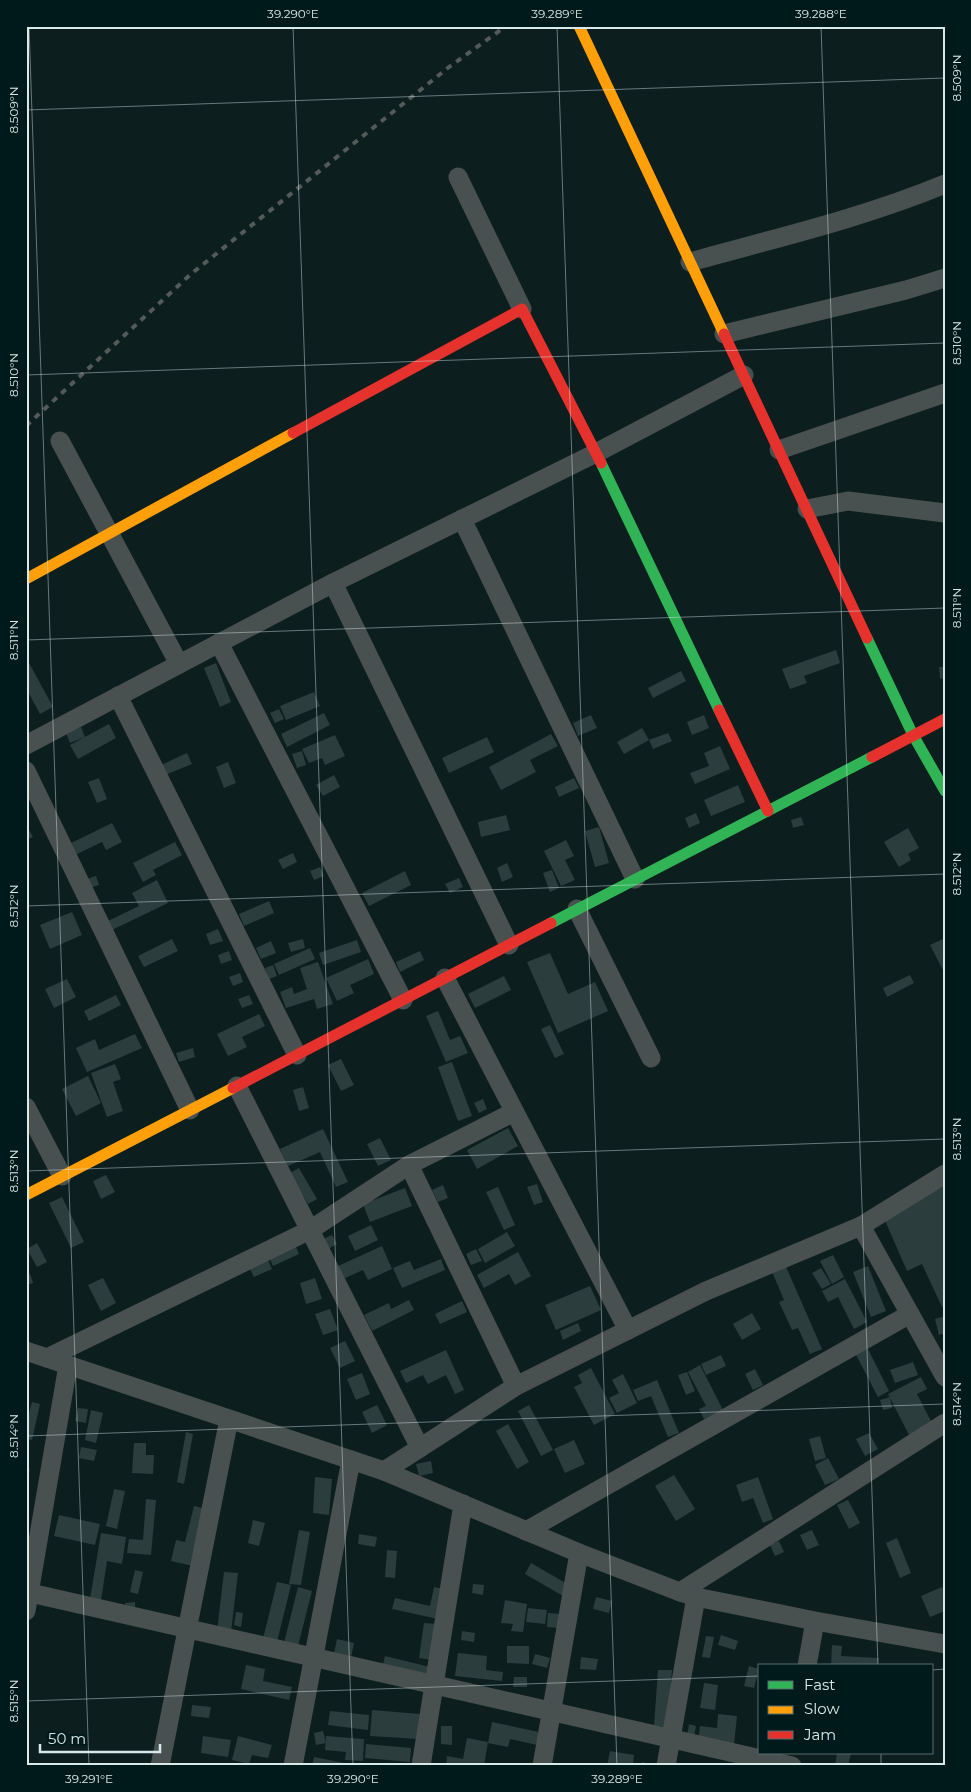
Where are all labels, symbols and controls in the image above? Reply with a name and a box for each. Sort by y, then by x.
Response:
text: 39.290°E [267,6,319,21]
text: 39.289°E [531,6,583,21]
text: 39.288°E [795,6,847,21]
text: 8.509°N [949,54,964,102]
text: 8.509°N [6,86,21,134]
text: 8.510°N [949,321,964,365]
text: 8.510°N [6,353,21,397]
text: 8.511°N [949,588,964,628]
text: 8.511°N [6,620,21,660]
text: 8.512°N [949,852,964,896]
text: 8.512°N [6,884,21,928]
text: 8.513°N [949,1118,964,1160]
text: 8.513°N [6,1150,21,1192]
text: 8.514°N [949,1382,964,1426]
text: 8.514°N [6,1414,21,1458]
legend [758,1664,934,1754]
text: Fast [804,1675,835,1694]
text: 8.515°N [6,1680,21,1722]
text: Slow [804,1699,840,1718]
scale bar [40,1722,160,1754]
text: Jam [803,1725,836,1744]
text: 50 m [48,1729,86,1748]
text: 39.291°E [65,1771,113,1786]
text: 39.290°E [327,1771,379,1786]
text: 39.289°E [591,1771,643,1786]

